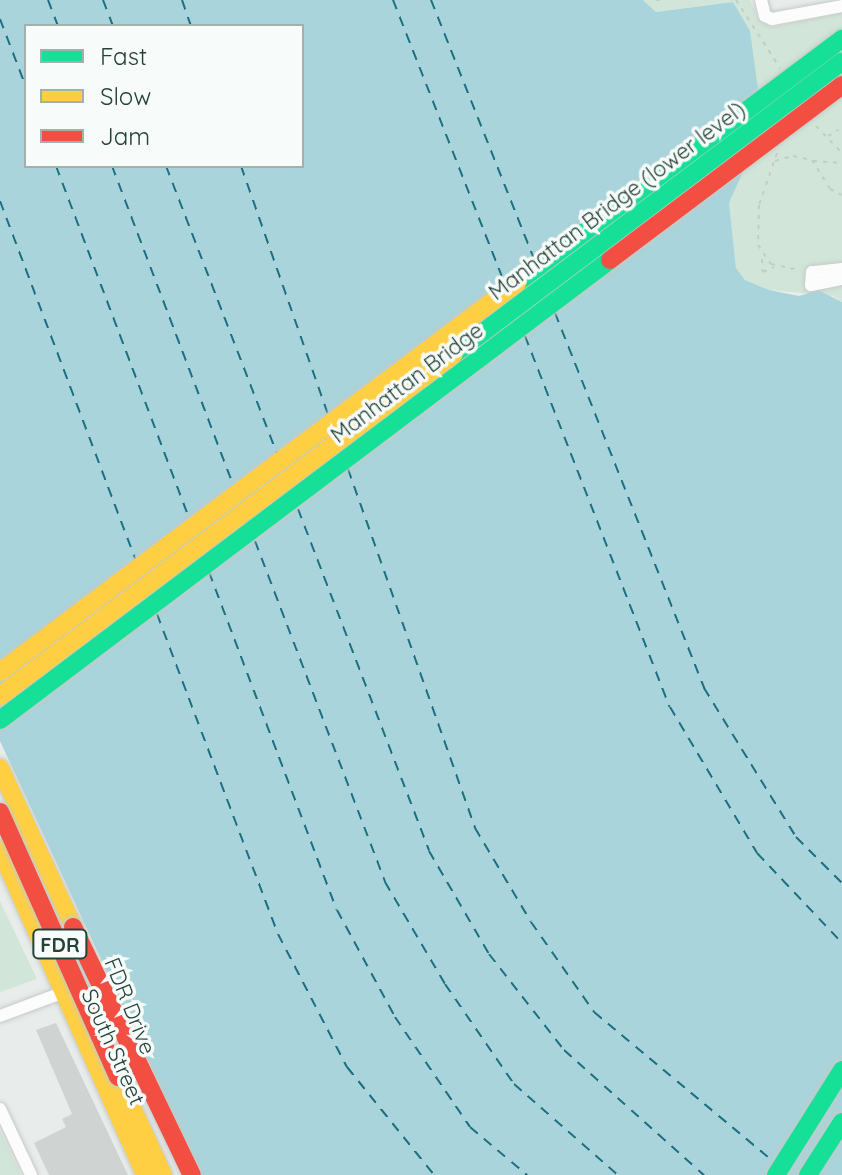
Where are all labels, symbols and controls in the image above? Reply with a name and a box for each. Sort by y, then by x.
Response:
legend [24,24,304,168]
text: Fast [100,41,147,71]
text: Slow [100,81,151,111]
street label: Manhattan Bridge (lower level) [484,96,750,306]
text: Jam [100,121,150,151]
street label: Manhattan Bridge [326,317,488,449]
road number: FDR [32,928,88,960]
street label: FDR Drive [99,954,161,1058]
street label: South Street [76,985,150,1109]

